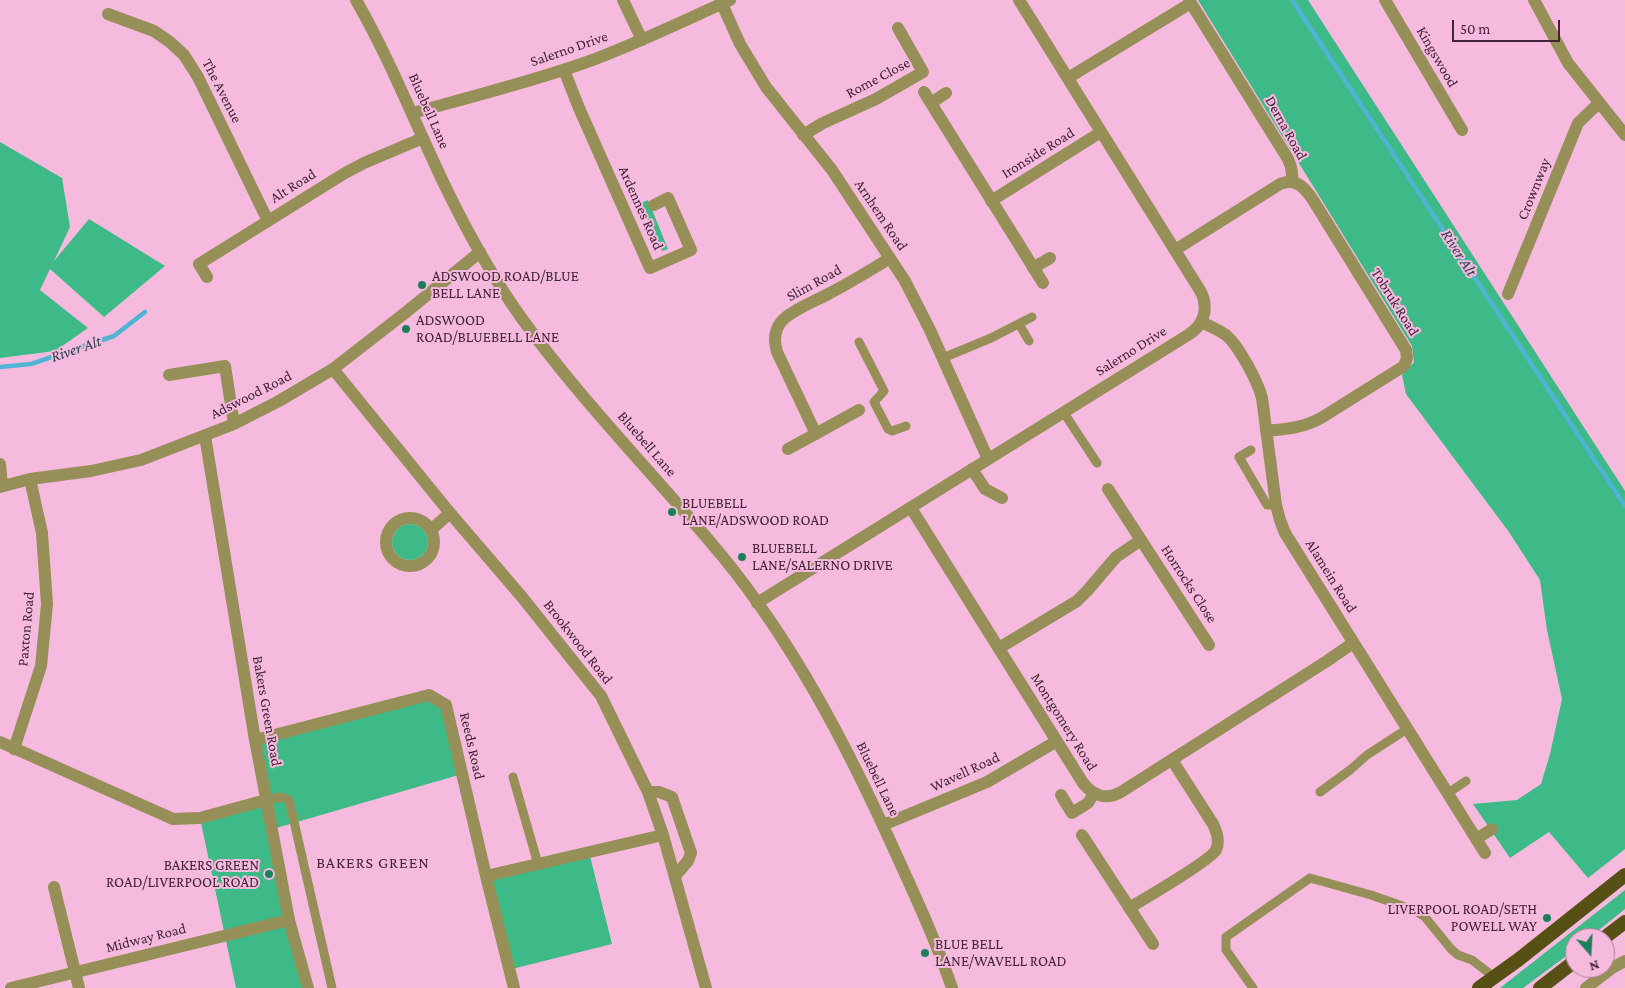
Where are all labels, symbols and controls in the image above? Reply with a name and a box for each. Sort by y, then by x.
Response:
scale bar [1455,10,1562,42]
text: 50 m [1460,21,1490,37]
street label: Kingswood [1412,23,1462,91]
street label: Salerno Drive [528,27,610,71]
street label: Rome Close [843,54,913,102]
street label: The Avenue [198,56,246,126]
street label: Bluebell Lane [404,70,454,152]
street label: Derna Road [1261,93,1311,163]
street label: Ironside Road [998,123,1078,183]
street label: Crownway [1513,155,1555,223]
street label: Ardennes Road [615,163,667,253]
street label: Alt Road [267,165,319,207]
street label: Arnhem Road [851,176,911,254]
water label: River Alt [1437,226,1481,280]
street label: Slim Road [783,261,845,305]
street label: Tobruk Road [1367,265,1423,339]
place label: ADSWOOD ROAD/BLUE BELL LANE [432,267,579,302]
marker: ADSWOOD ROAD/BLUE BELL LANE [416,279,428,291]
place label: ADSWOOD ROAD/BLUEBELL LANE [416,311,559,346]
street label: Salerno Drive [1092,322,1170,380]
marker: ADSWOOD ROAD/BLUEBELL LANE [400,323,412,335]
water label: River Alt [48,331,104,367]
street label: Adswood Road [207,367,295,423]
street label: Bluebell Lane [614,408,680,480]
place label: BLUEBELL LANE/ADSWOOD ROAD [682,494,829,529]
marker: BLUEBELL LANE/ADSWOOD ROAD [666,506,678,518]
street label: Alamein Road [1301,536,1361,616]
place label: BLUEBELL LANE/SALERNO DRIVE [752,539,893,574]
street label: Horrocks Close [1157,541,1221,627]
marker: BLUEBELL LANE/SALERNO DRIVE [736,551,748,563]
street label: Paxton Road [14,591,38,667]
street label: Brookwood Road [540,596,616,688]
street label: Bakers Green Road [248,654,286,768]
street label: Montgomery Road [1027,670,1101,774]
street label: Reeds Road [456,711,488,781]
street label: Bluebell Lane [852,739,904,819]
street label: Wavell Road [927,748,1003,796]
district label: BAKERS GREEN [315,853,431,873]
place label: BAKERS GREEN ROAD/LIVERPOOL ROAD [106,856,259,891]
marker: BAKERS GREEN ROAD/LIVERPOOL ROAD [263,868,275,880]
place label: LIVERPOOL ROAD/SETH POWELL WAY [1387,900,1537,935]
marker: LIVERPOOL ROAD/SETH POWELL WAY [1541,912,1553,924]
street label: Midway Road [104,919,188,957]
north arrow [1565,928,1615,978]
place label: BLUE BELL LANE/WAVELL ROAD [935,935,1066,970]
marker: BLUE BELL LANE/WAVELL ROAD [919,947,931,959]
text: N [1587,957,1602,975]

